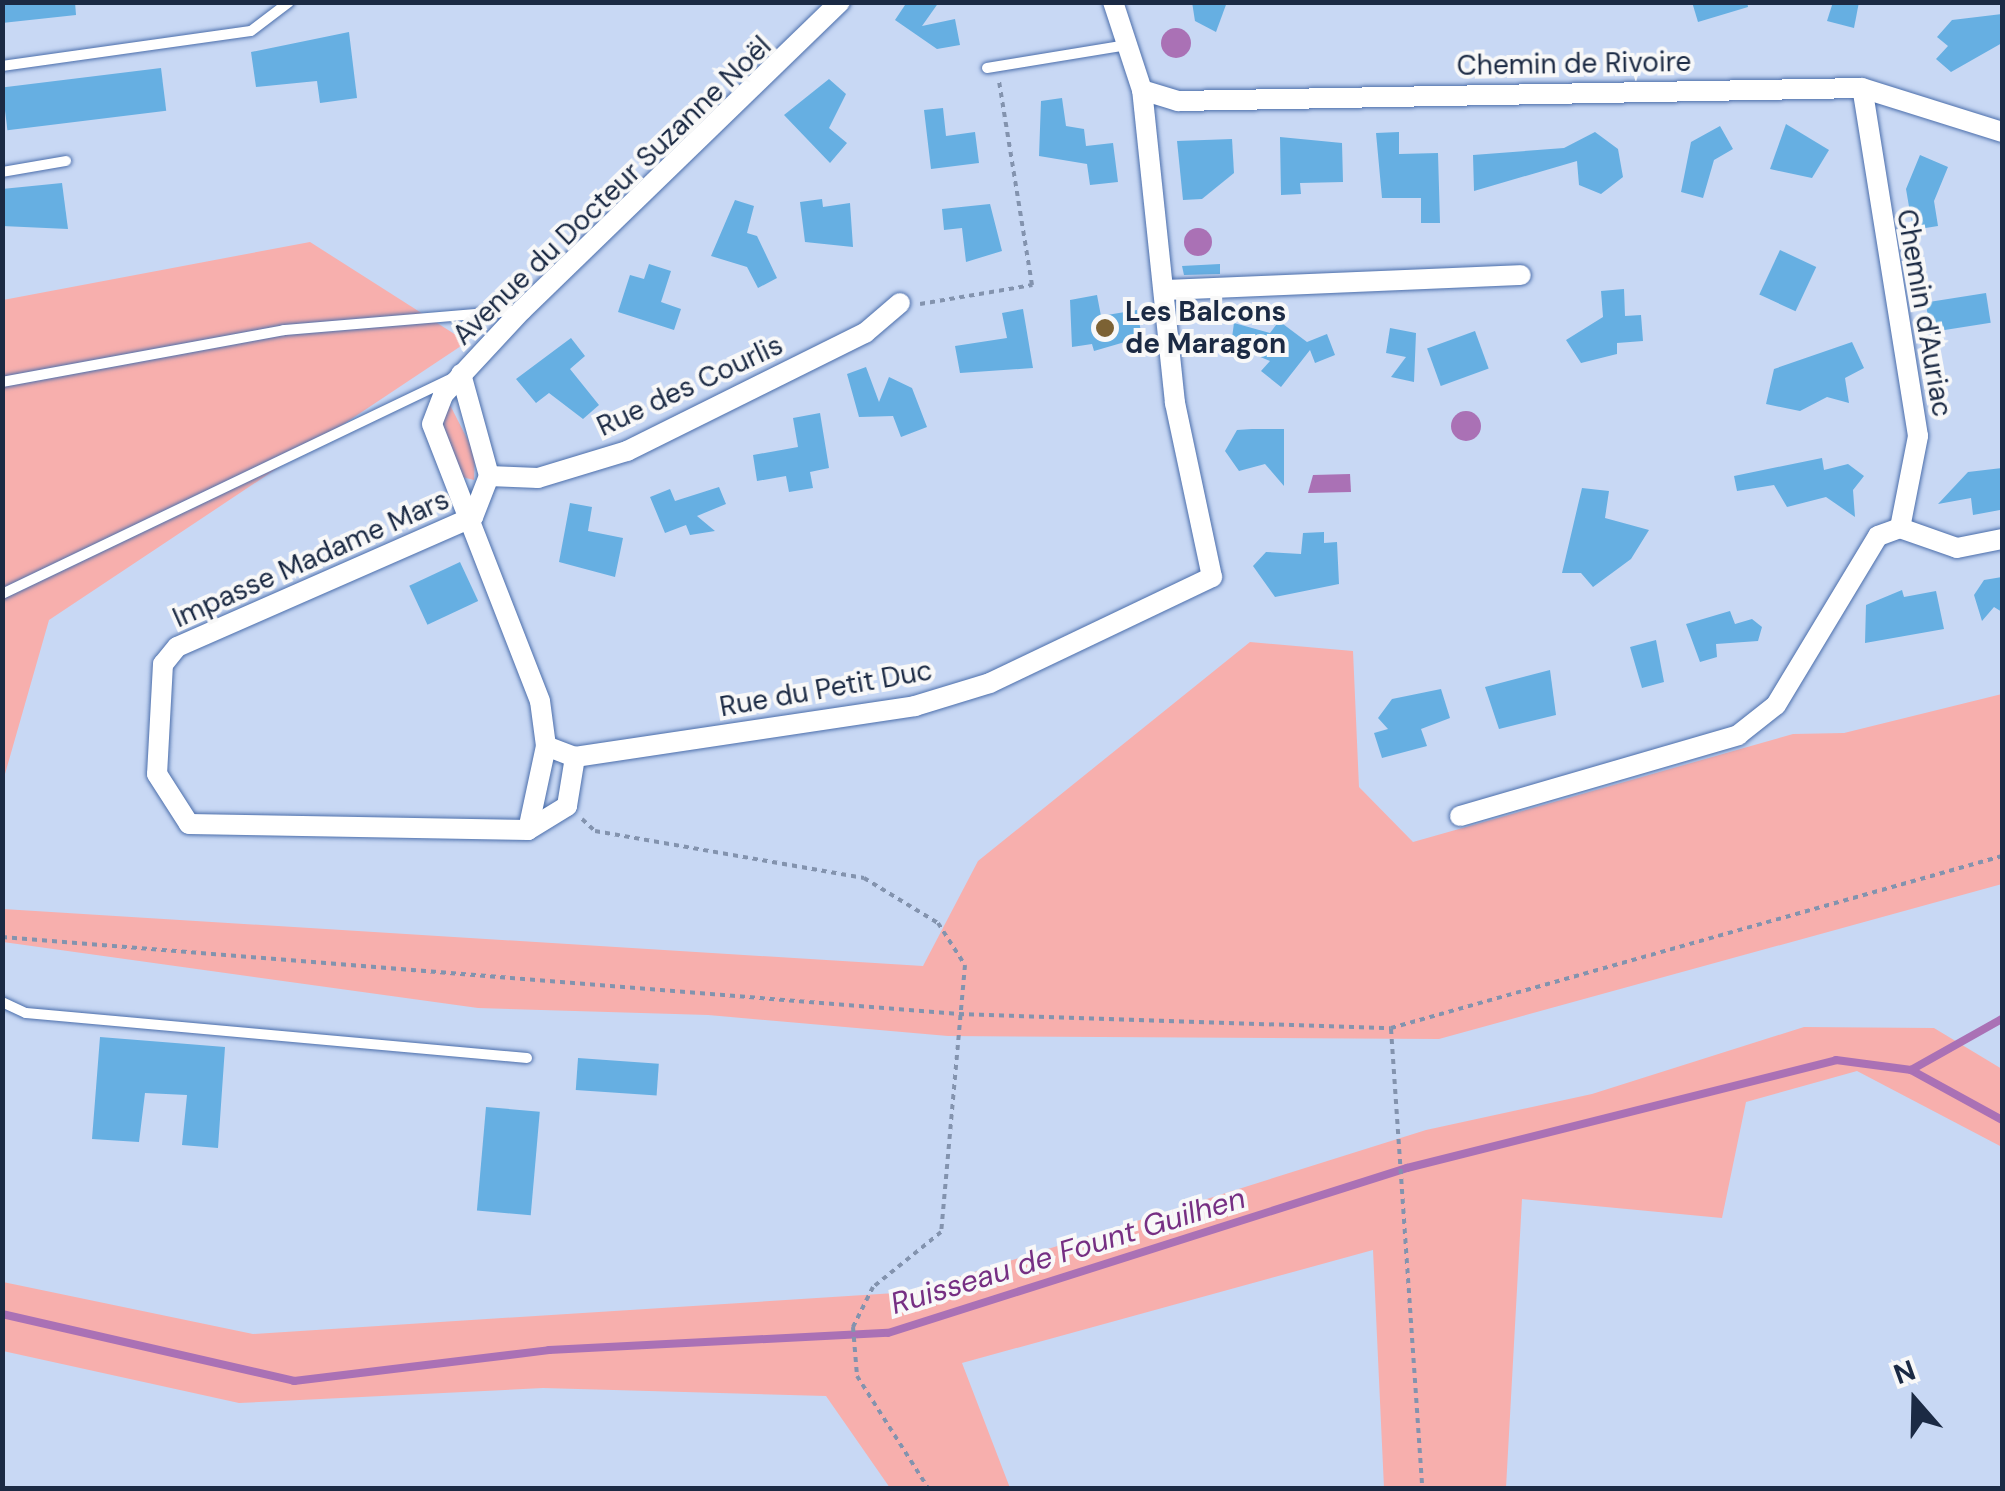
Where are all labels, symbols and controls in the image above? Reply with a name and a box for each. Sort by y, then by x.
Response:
street label: Avenue du Docteur Suzanne Noël [446,30,778,352]
street label: Chemin de Rivoire [1456,45,1692,83]
street label: Chemin d'Auriac [1889,207,1959,419]
place label: Les Balcons de Maragon [1125,295,1286,361]
marker: Les Balcons de Maragon [1094,317,1116,339]
street label: Rue des Courlis [592,328,788,444]
street label: Impasse Madame Mars [168,483,454,635]
street label: Rue du Petit Duc [717,654,935,724]
water label: Ruisseau de Fount Guilhen [886,1180,1250,1322]
north arrow [1865,1351,1965,1451]
text: N [1889,1351,1920,1393]

